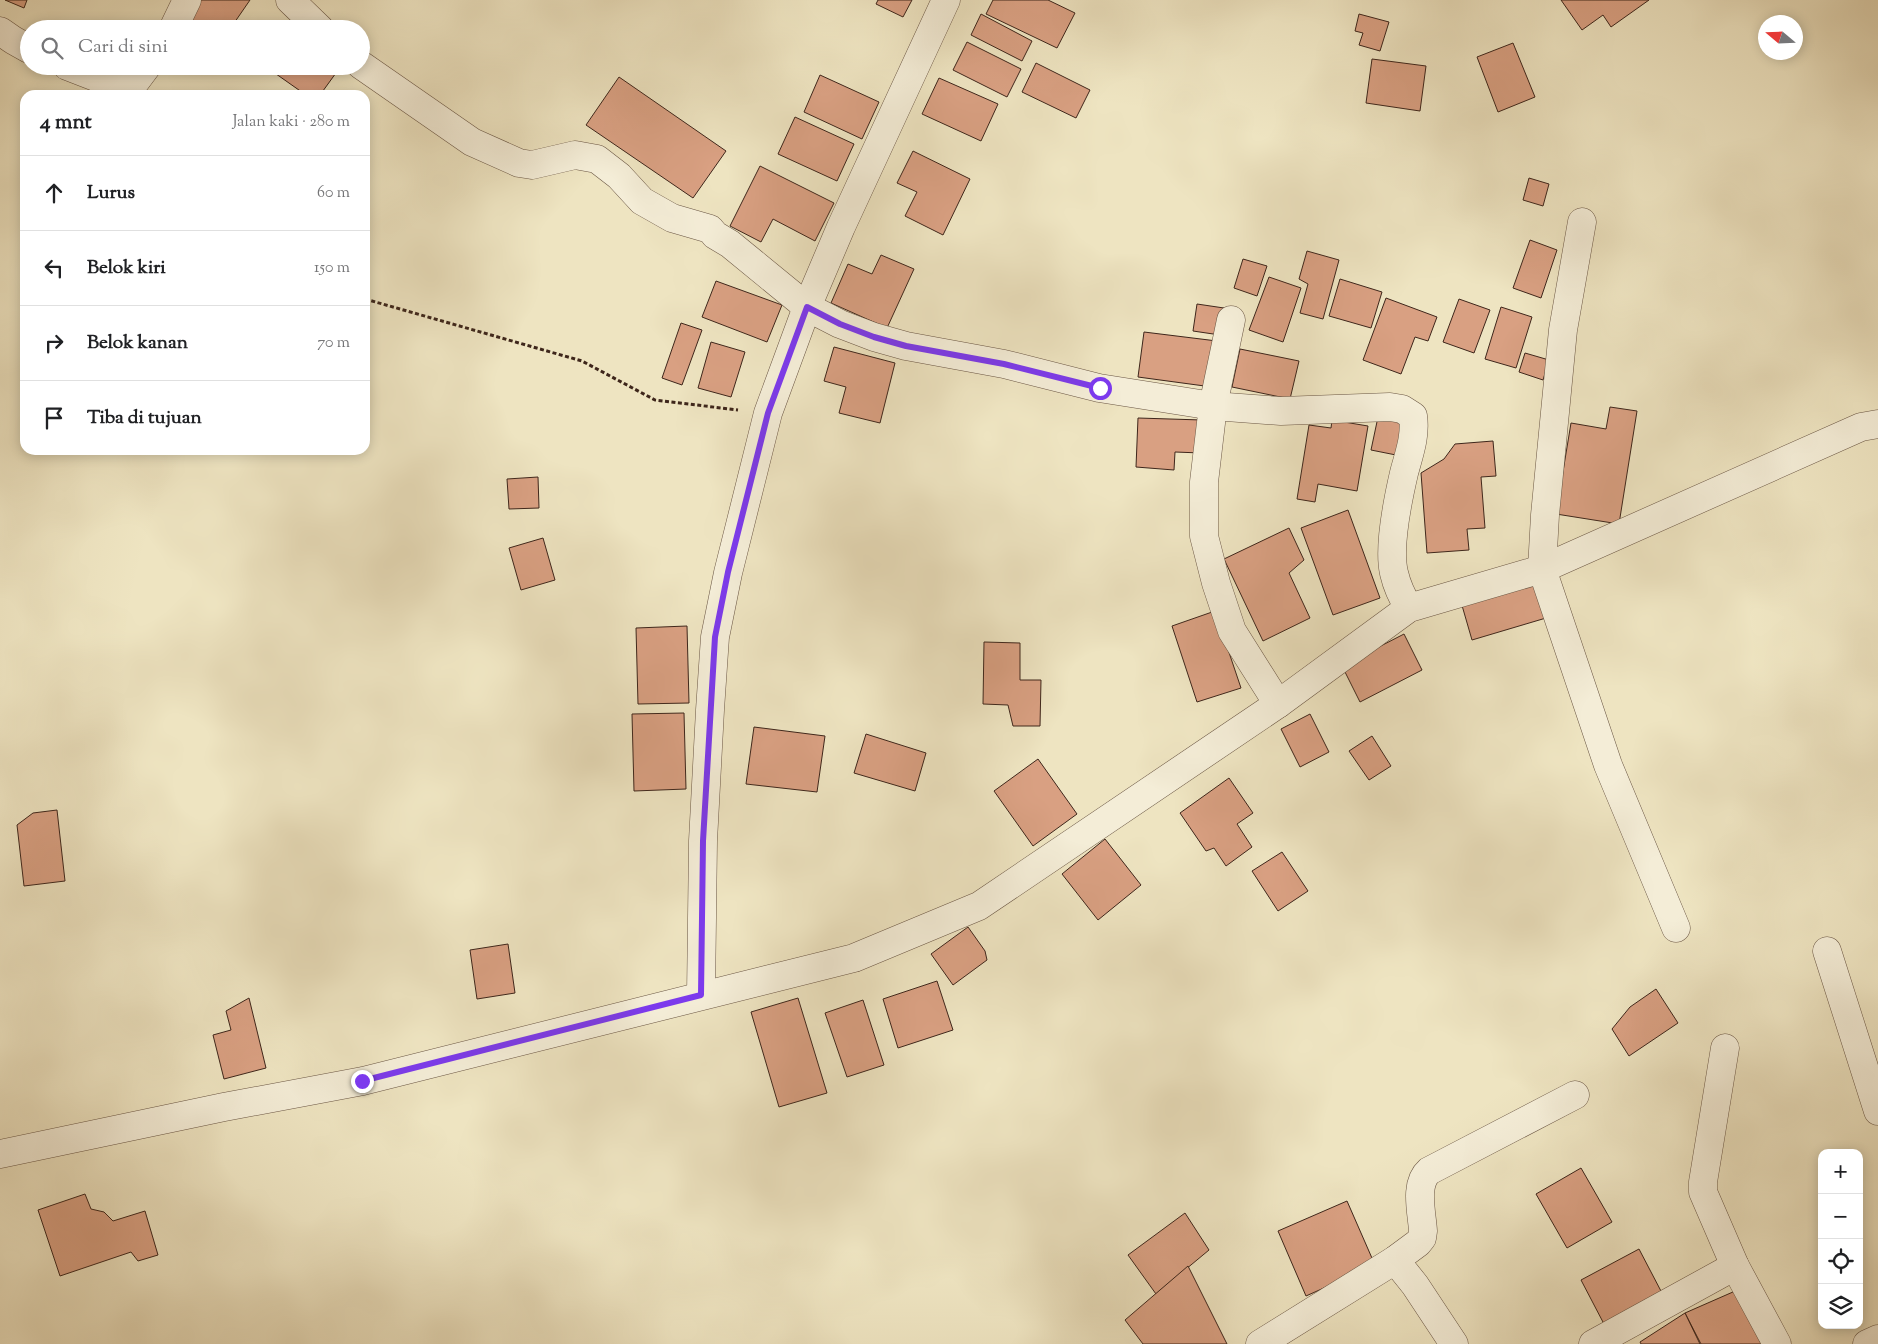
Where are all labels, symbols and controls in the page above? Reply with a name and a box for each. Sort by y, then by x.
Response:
north arrow [1758,15,1803,60]
search box [20,20,370,75]
icon: search [38,34,66,62]
text: Cari di sini [78,34,168,61]
text: 4 mnt [40,108,92,138]
text: Jalan kaki · 280 m [232,111,350,134]
icon: ahead [40,179,68,207]
text: Lurus [87,180,135,207]
text: 60 m [317,182,350,205]
icon: left [40,254,68,282]
text: Belok kiri [87,255,166,282]
text: 150 m [314,257,350,280]
icon: right [40,329,68,357]
text: Belok kanan [87,330,188,357]
text: 70 m [317,332,350,355]
route start [1089,377,1112,400]
icon: arrive [40,404,68,432]
text: Tiba di tujuan [87,405,202,432]
route end [351,1070,374,1093]
map controls [1818,1149,1863,1329]
button: + [1818,1149,1863,1194]
button: − [1818,1194,1863,1239]
button: locate [1818,1239,1863,1284]
button: layers [1818,1284,1863,1329]

